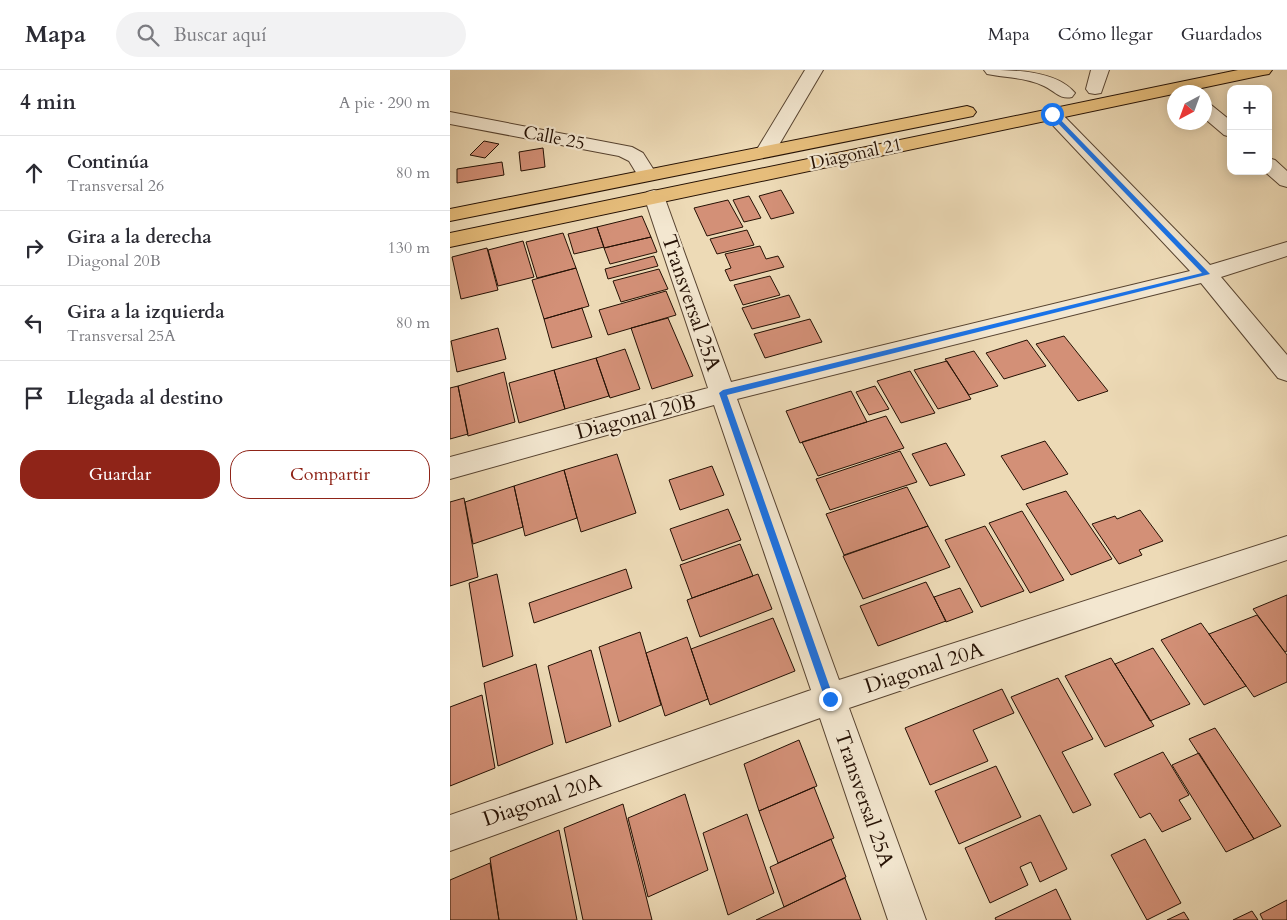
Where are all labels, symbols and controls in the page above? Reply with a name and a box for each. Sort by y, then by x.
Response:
search box [116,12,466,57]
text: Mapa [25,18,86,51]
icon: search [134,21,162,49]
text: Buscar aquí [174,22,267,48]
text: Mapa [988,22,1030,47]
text: Cómo llegar [1058,22,1153,47]
text: Guardados [1181,22,1262,47]
north arrow [1167,85,1212,130]
map controls [1227,85,1272,175]
button: + [1227,85,1272,130]
text: 4 min [20,88,76,117]
text: A pie · 290 m [339,92,430,114]
route start [1041,103,1064,126]
street label: Calle 25 [521,120,587,156]
button: − [1227,130,1272,175]
street label: Diagonal 21 [808,132,904,176]
text: Continúa [67,149,149,175]
icon: ahead [20,159,48,187]
text: 80 m [396,162,430,184]
text: Transversal 26 [67,175,164,197]
text: Gira a la derecha [67,224,212,250]
street label: Transversal 25A [654,231,728,375]
icon: right [20,234,48,262]
text: 130 m [388,237,430,259]
text: Diagonal 20B [67,250,161,272]
text: Gira a la izquierda [67,299,225,325]
icon: left [20,309,48,337]
text: 80 m [396,312,430,334]
text: Transversal 25A [67,325,176,347]
icon: arrive [20,384,48,412]
text: Llegada al destino [67,385,223,411]
street label: Diagonal 20B [573,387,699,447]
button: Guardar [20,450,220,499]
button: Compartir [230,450,430,499]
street label: Diagonal 20A [861,635,987,701]
route end [819,688,842,711]
street label: Transversal 25A [827,727,901,871]
street label: Diagonal 20A [479,766,605,834]

